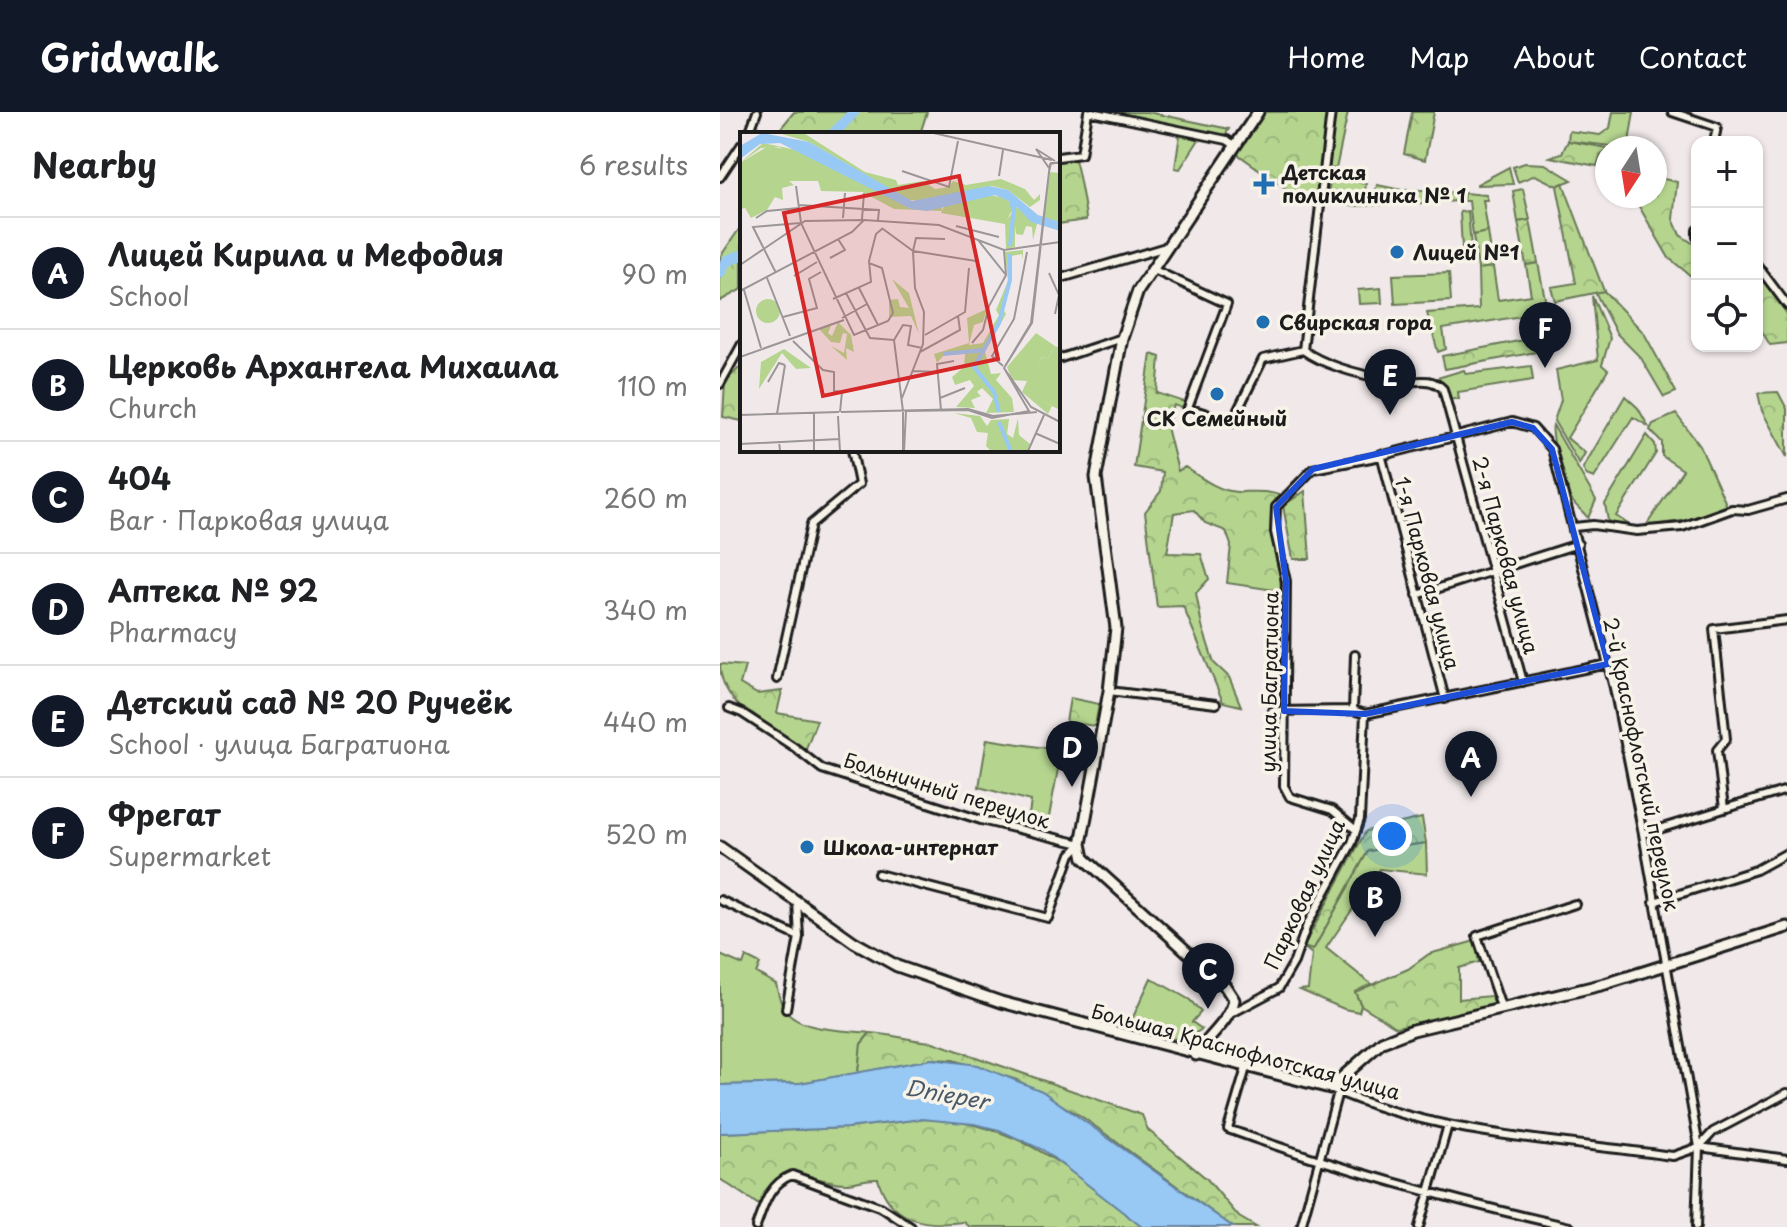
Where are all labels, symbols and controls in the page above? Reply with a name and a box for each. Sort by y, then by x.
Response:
text: Gridwalk [40,28,219,85]
text: Home [1287,35,1365,78]
text: Map [1409,35,1469,78]
text: About [1513,35,1595,78]
text: Contact [1639,35,1747,78]
inset map [740,132,1060,452]
north arrow [1595,136,1667,208]
map controls [1691,136,1763,352]
button: + [1691,136,1763,208]
text: Nearby [32,138,157,190]
text: 6 results [579,145,688,184]
place label: Детская поликлиника № 1 [1281,157,1467,210]
marker: Детская поликлиника № 1 [1253,173,1275,195]
button: − [1691,208,1763,280]
text: Лицей Кирила и Мефодия [108,231,504,276]
place label: Лицей №1 [1413,237,1520,267]
marker: Лицей №1 [1388,243,1406,261]
text: A [48,254,68,293]
text: 90 m [621,254,688,293]
text: School [108,276,190,315]
button: locate [1691,280,1763,352]
pin: F [1519,302,1571,368]
place label: Свирская гора [1279,307,1433,337]
marker: Свирская гора [1254,313,1272,331]
text: Церковь Архангела Михаила [108,343,559,388]
pin: E [1364,349,1416,415]
text: B [49,366,67,405]
text: 110 m [617,366,688,405]
marker: СК Семейный [1208,385,1226,403]
text: Church [108,388,197,427]
place label: СК Семейный [1147,403,1287,433]
street label: 2-я Парковая улица [1465,453,1547,658]
text: 404 [108,455,171,500]
street label: 1-я Парковая улица [1388,473,1468,673]
text: C [48,478,68,517]
text: 260 m [604,478,688,517]
text: Bar · Парковая улица [108,500,389,539]
text: Аптека № 92 [108,567,318,612]
text: D [48,590,68,629]
text: 340 m [603,590,688,629]
street label: улица Багратиона [1252,590,1286,773]
text: Pharmacy [108,612,237,651]
street label: 2-й Краснофлотский переулок [1596,615,1688,914]
text: Детский сад № 20 Ручеёк [108,679,512,724]
text: E [50,702,66,741]
text: 440 m [603,702,688,741]
pin: D [1046,721,1098,787]
text: School · улица Багратиона [108,724,450,763]
pin: A [1445,731,1497,797]
street label: Больничный переулок [840,744,1054,836]
text: Фрегат [108,791,220,836]
street label: Парковая улица [1256,813,1352,974]
text: F [50,814,66,853]
text: 520 m [605,814,688,853]
your location [1372,816,1412,856]
place label: Школа-интернат [823,832,998,862]
text: Supermarket [108,836,271,875]
marker: Школа-интернат [798,838,816,856]
pin: B [1349,871,1401,937]
pin: C [1182,943,1234,1009]
street label: Большая Краснофлотская улица [1088,995,1404,1107]
water label: Dnieper [903,1069,994,1117]

